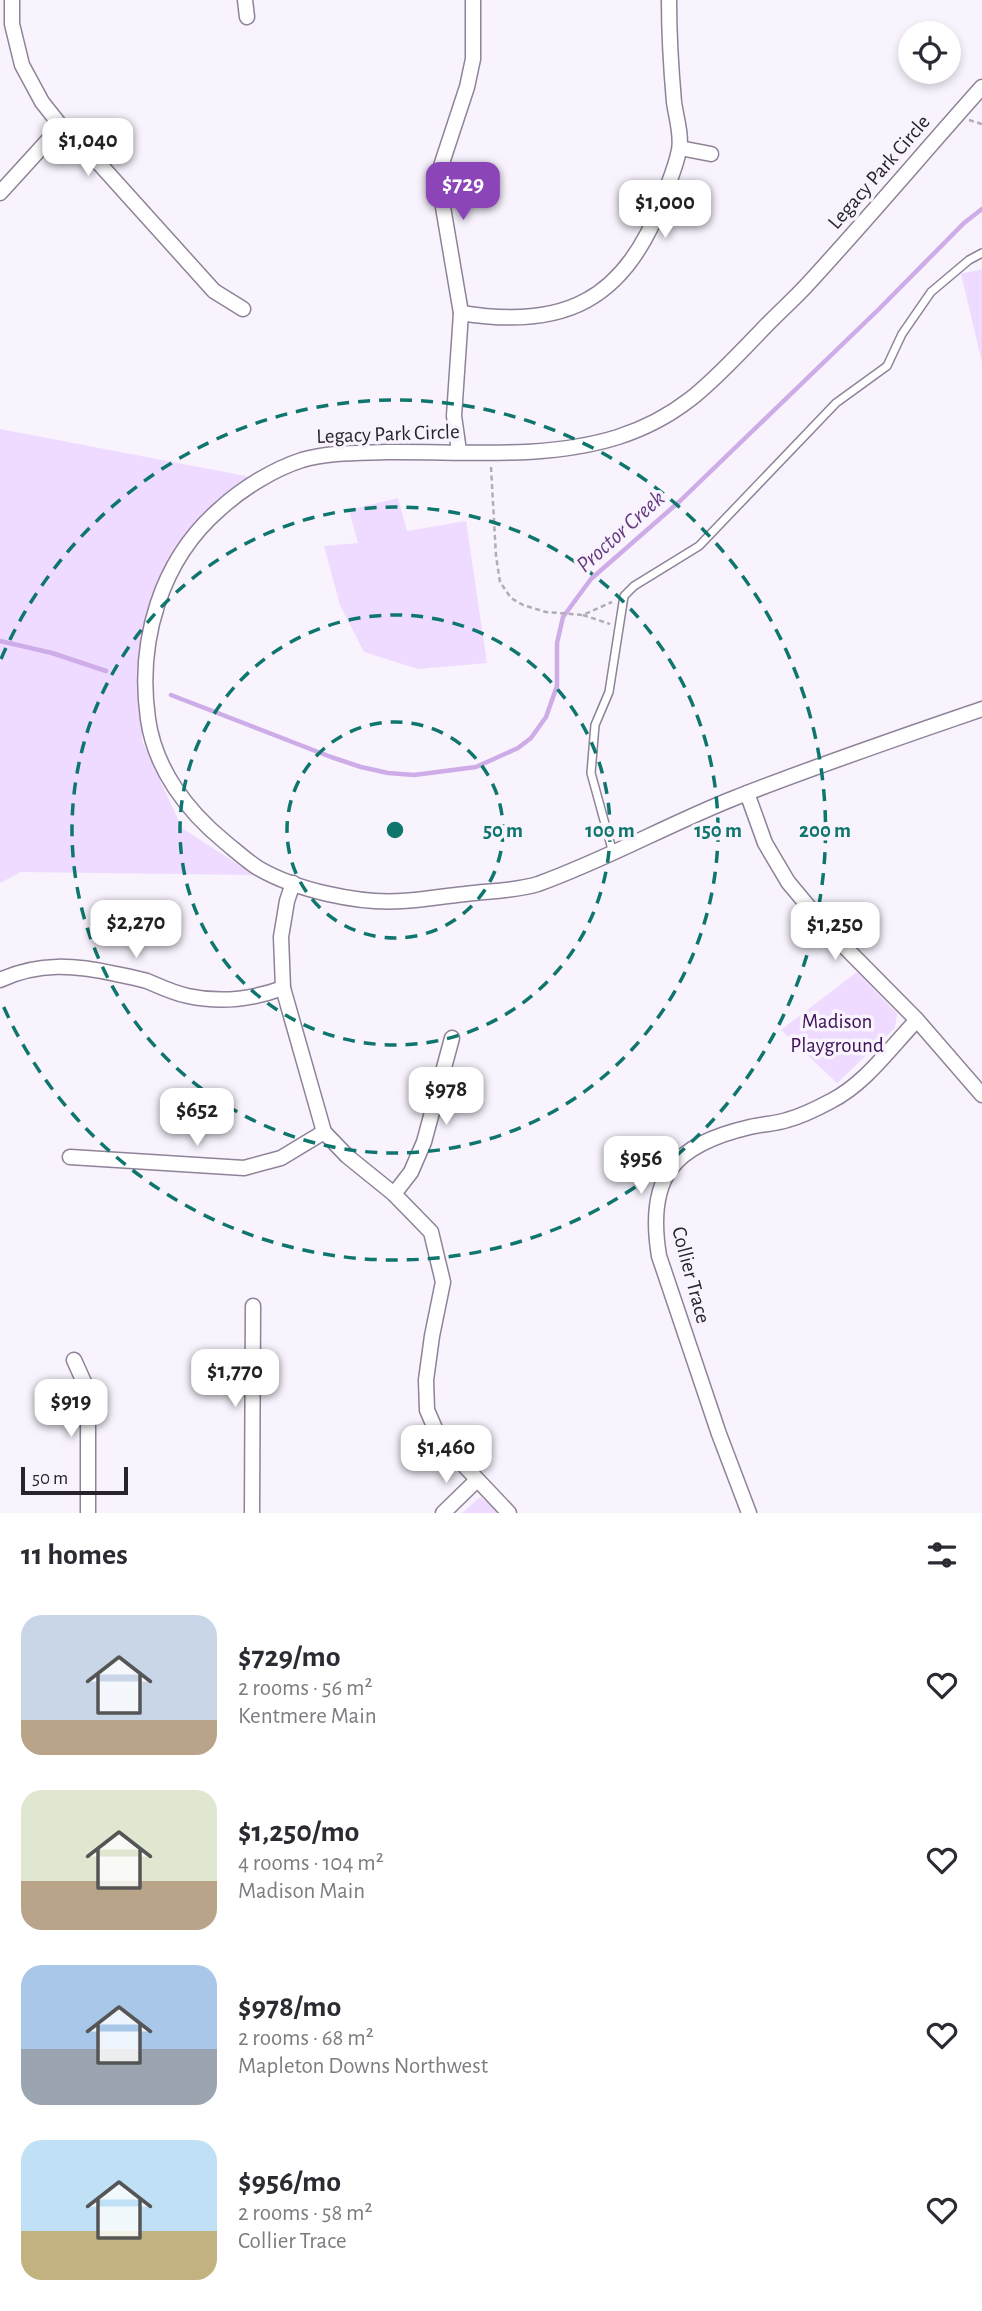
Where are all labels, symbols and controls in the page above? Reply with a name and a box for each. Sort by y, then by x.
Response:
map controls [898,21,961,84]
button: locate [898,21,961,84]
street label: Legacy Park Circle [824,111,934,233]
pin: $1,040 [31,118,145,178]
text: $1,040 [58,129,118,152]
pin: $729 [422,162,504,222]
text: $729 [442,173,484,196]
pin: $1,000 [608,180,722,240]
text: $1,000 [635,191,695,214]
street label: Legacy Park Circle [316,421,460,447]
water label: Proctor Creek [573,486,670,577]
centre of rings [383,818,407,842]
text: 50 m [483,820,523,841]
text: 100 m [585,820,635,841]
text: 150 m [694,820,742,841]
text: 200 m [799,820,851,841]
pin: $2,270 [79,900,193,960]
pin: $1,250 [778,902,892,962]
text: $2,270 [106,911,166,934]
text: $1,250 [807,913,863,936]
park label: Madison Playground [790,1011,884,1056]
pin: $978 [405,1068,487,1127]
text: $978 [425,1078,467,1101]
pin: $652 [156,1088,238,1148]
text: $652 [176,1099,218,1122]
pin: $956 [600,1136,682,1196]
text: $956 [620,1147,662,1170]
street label: Collier Trace [668,1224,714,1326]
pin: $1,770 [178,1350,292,1409]
text: $1,770 [207,1360,263,1383]
pin: $919 [30,1380,112,1439]
text: $919 [51,1390,91,1413]
pin: $1,460 [389,1426,503,1485]
text: $1,460 [417,1436,475,1459]
scale bar [21,1464,128,1496]
text: 50 m [32,1469,68,1488]
icon: filters [923,1536,961,1574]
text: 11 homes [21,1540,128,1570]
text: $729/mo [238,1642,341,1672]
icon: home [77,1643,161,1727]
icon: heart [923,1666,961,1704]
text: 2 rooms · 56 m² [238,1677,372,1700]
text: Kentmere Main [238,1705,377,1728]
text: $1,250/mo [238,1817,359,1847]
icon: home [77,1818,161,1902]
icon: heart [923,1841,961,1879]
text: 4 rooms · 104 m² [238,1852,384,1875]
text: Madison Main [238,1880,365,1903]
text: $978/mo [238,1992,341,2022]
icon: home [77,1993,161,2077]
icon: heart [923,2016,961,2054]
text: 2 rooms · 68 m² [238,2027,374,2050]
text: Mapleton Downs Northwest [238,2055,488,2078]
text: $956/mo [238,2167,341,2197]
icon: home [77,2168,161,2252]
icon: heart [923,2191,961,2229]
text: 2 rooms · 58 m² [238,2202,373,2225]
text: Collier Trace [238,2230,347,2253]

